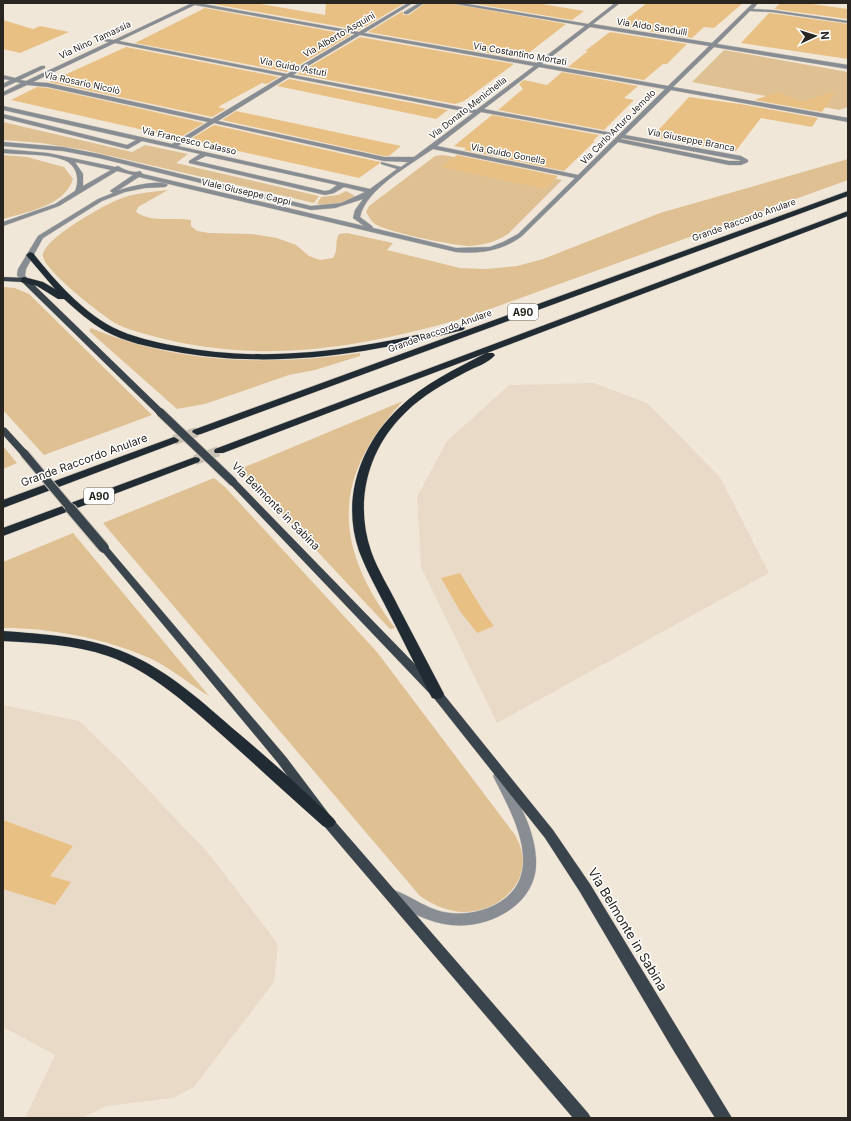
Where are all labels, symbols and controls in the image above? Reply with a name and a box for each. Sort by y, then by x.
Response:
street label: Via Alberto Asquini [301,10,377,60]
street label: Via Aldo Sandulli [616,15,688,38]
north arrow [795,16,835,56]
street label: Via Nino Tamassia [57,18,132,61]
text: N [818,31,832,40]
street label: Via Costantino Mortati [473,40,568,67]
street label: Via Guido Astuti [259,55,328,78]
street label: Via Rosario Nicolò [43,69,121,96]
street label: Via Donato Menichella [427,74,509,141]
street label: Via Carlo Arturo Jemolo [578,87,657,166]
street label: Via Francesco Calasso [141,124,237,157]
street label: Via Giuseppe Branca [646,126,736,153]
street label: Via Guido Gonella [470,141,546,166]
street label: Viale Giuseppe Cappi [200,176,292,207]
street label: Grande Raccordo Anulare [690,196,797,243]
road number: A90 [508,304,538,320]
street label: Grande Raccordo Anulare [386,307,493,354]
street label: Grande Raccordo Anulare [19,431,149,489]
street label: Via Belmonte in Sabina [229,459,323,553]
road number: A90 [84,488,114,504]
street label: Via Belmonte in Sabina [585,865,671,993]

